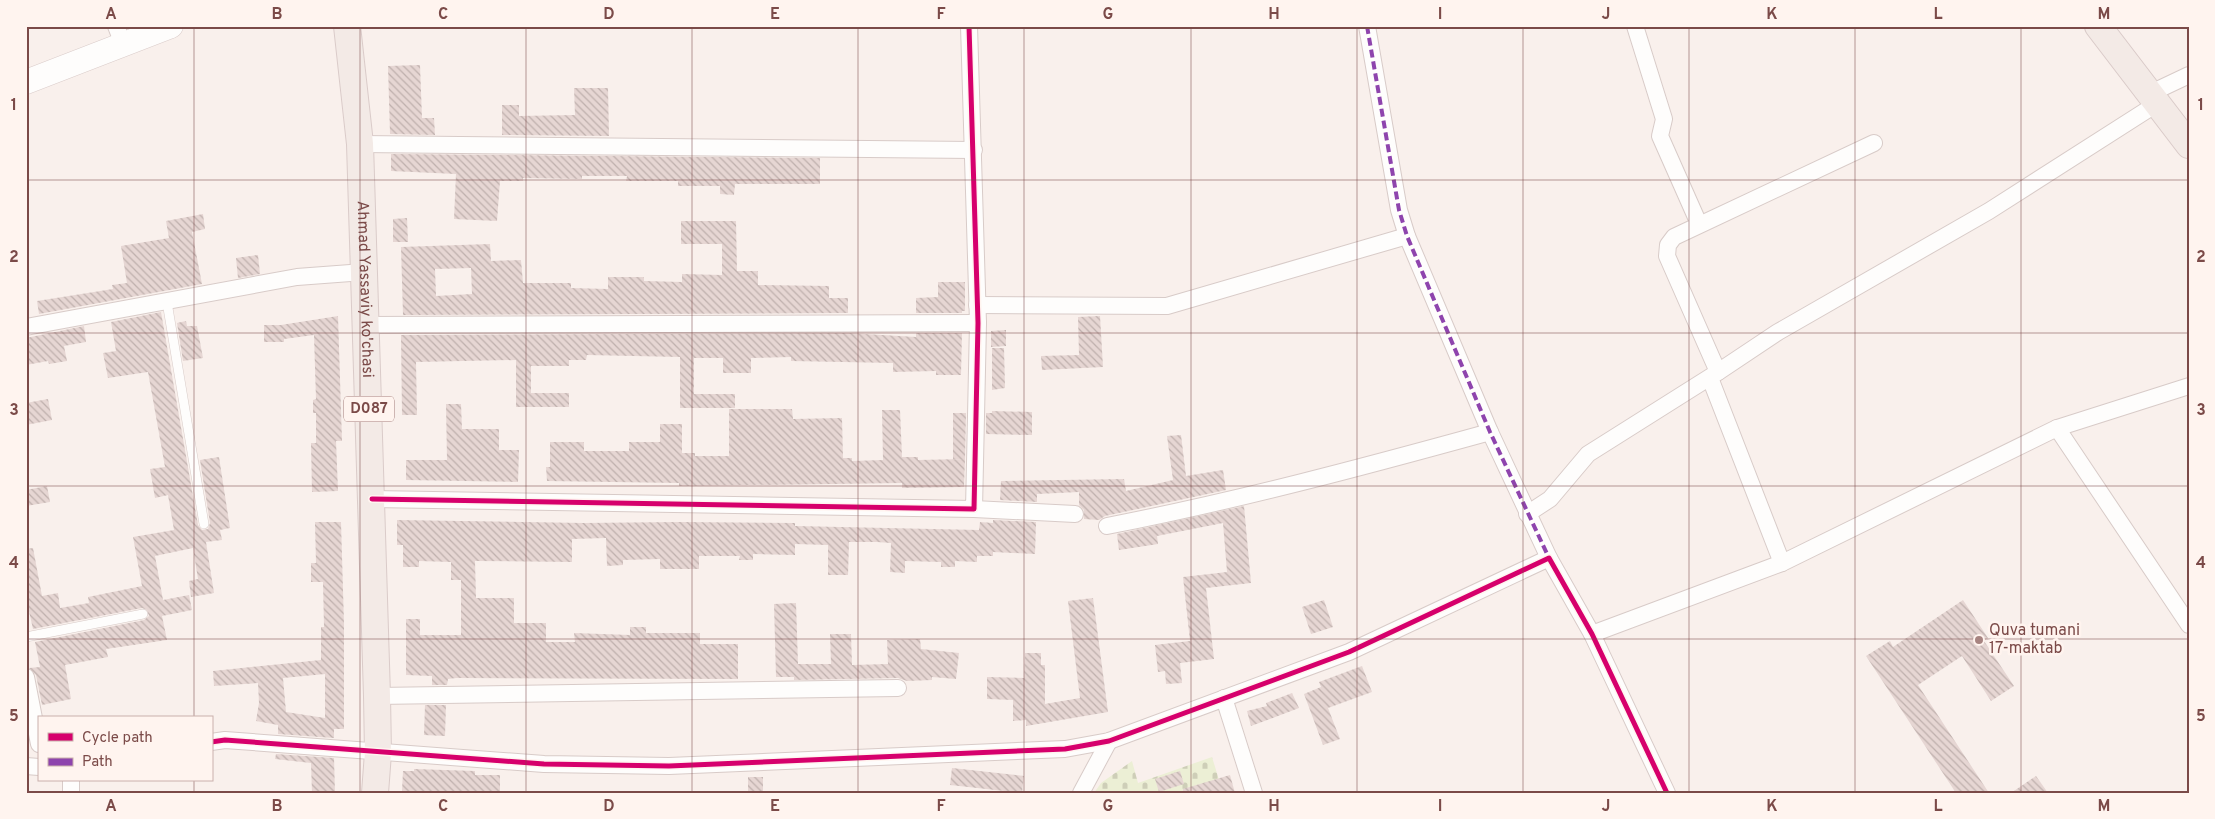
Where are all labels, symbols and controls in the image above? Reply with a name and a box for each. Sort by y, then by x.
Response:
text: A [105,5,117,25]
text: B [271,5,283,25]
text: C [438,5,448,25]
text: D [603,5,615,25]
text: E [770,5,780,25]
text: F [936,5,946,25]
text: G [1103,5,1113,25]
text: H [1268,5,1280,25]
text: I [1438,5,1442,25]
text: J [1602,5,1610,25]
text: K [1766,5,1778,25]
text: L [1933,5,1943,25]
text: M [2098,5,2110,25]
text: 1 [11,96,17,116]
text: 1 [2198,96,2204,116]
street label: Ahmad Yassaviy ko'chasi [352,200,377,378]
text: 2 [9,248,19,268]
text: 2 [2196,248,2206,268]
road number: D087 [344,396,394,422]
text: 3 [9,401,19,421]
text: 3 [2196,401,2206,421]
text: 4 [9,554,19,574]
text: 4 [2196,554,2206,574]
place label: Quva tumani 17-maktab [1989,621,2080,659]
marker: Quva tumani 17-maktab [1973,634,1985,646]
text: 5 [9,707,19,727]
text: 5 [2196,707,2206,727]
legend [38,716,212,782]
text: Cycle path [82,729,153,748]
text: Path [82,753,113,772]
text: A [105,797,117,817]
text: B [271,797,283,817]
text: C [438,797,448,817]
text: D [603,797,615,817]
text: E [770,797,780,817]
text: F [936,797,946,817]
text: G [1103,797,1113,817]
text: H [1268,797,1280,817]
text: I [1438,797,1442,817]
text: J [1602,797,1610,817]
text: K [1766,797,1778,817]
text: L [1933,797,1943,817]
text: M [2098,797,2110,817]

